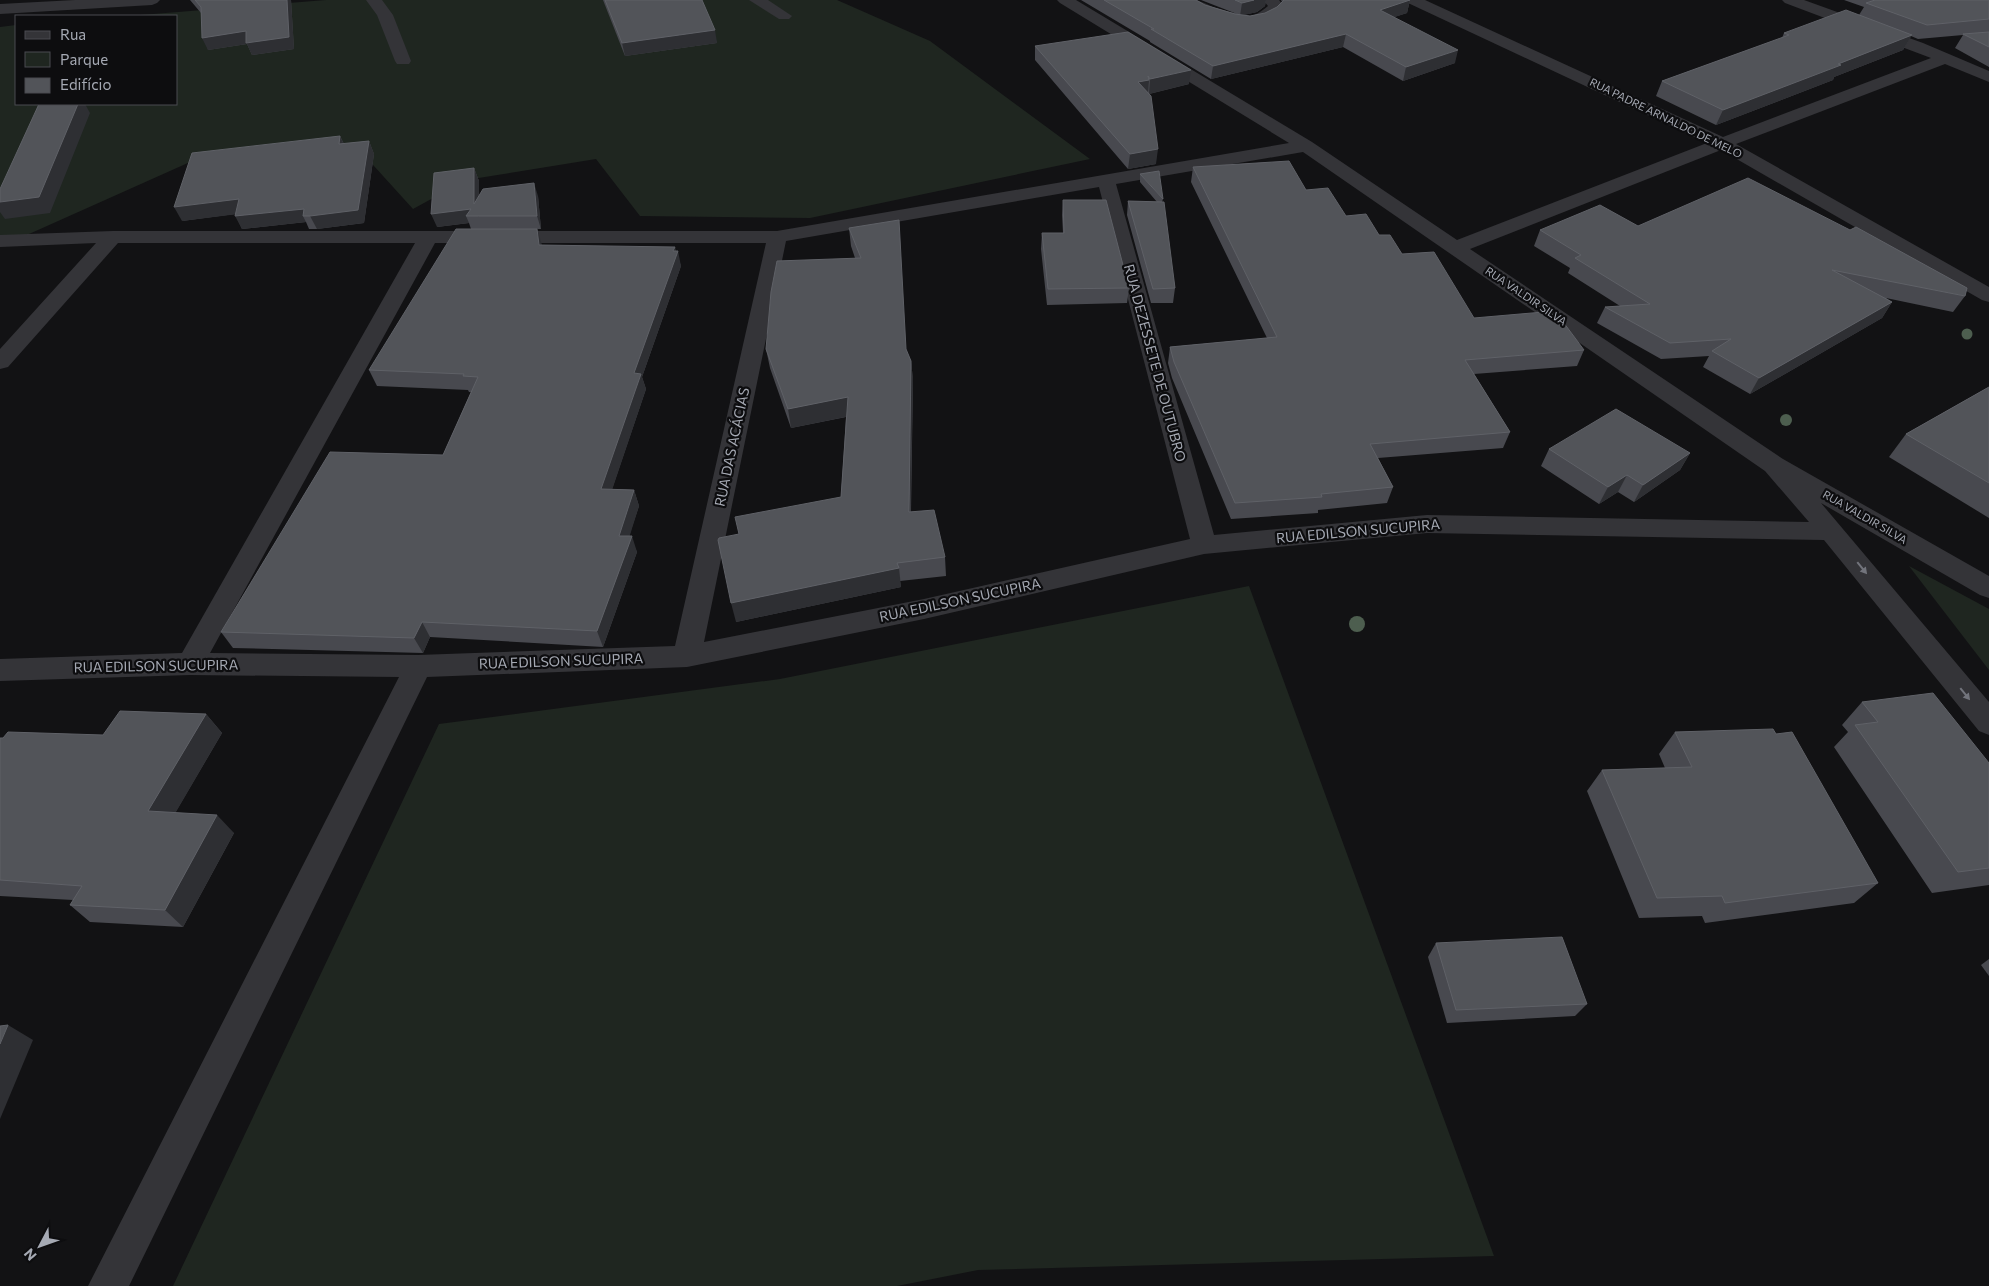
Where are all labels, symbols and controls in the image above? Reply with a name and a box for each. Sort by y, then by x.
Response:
legend [15,15,178,105]
text: Rua [60,25,86,43]
text: Parque [60,50,108,68]
text: Edifício [60,75,111,93]
street label: RUA PADRE ARNALDO DE MELO [1588,75,1744,160]
street label: RUA DEZESSETE DE OUTUBRO [1121,262,1190,464]
street label: RUA VALDIR SILVA [1483,264,1570,328]
street label: RUA DAS ACÁCIAS [711,386,752,508]
street label: RUA VALDIR SILVA [1821,487,1910,546]
street label: RUA EDILSON SUCUPIRA [1275,515,1441,546]
one-way arrow [1857,562,1868,575]
street label: RUA EDILSON SUCUPIRA [878,574,1043,625]
street label: RUA EDILSON SUCUPIRA [478,649,644,672]
street label: RUA EDILSON SUCUPIRA [74,656,239,675]
one-way arrow [1960,687,1971,700]
north arrow [15,1221,65,1271]
text: N [20,1245,40,1264]

